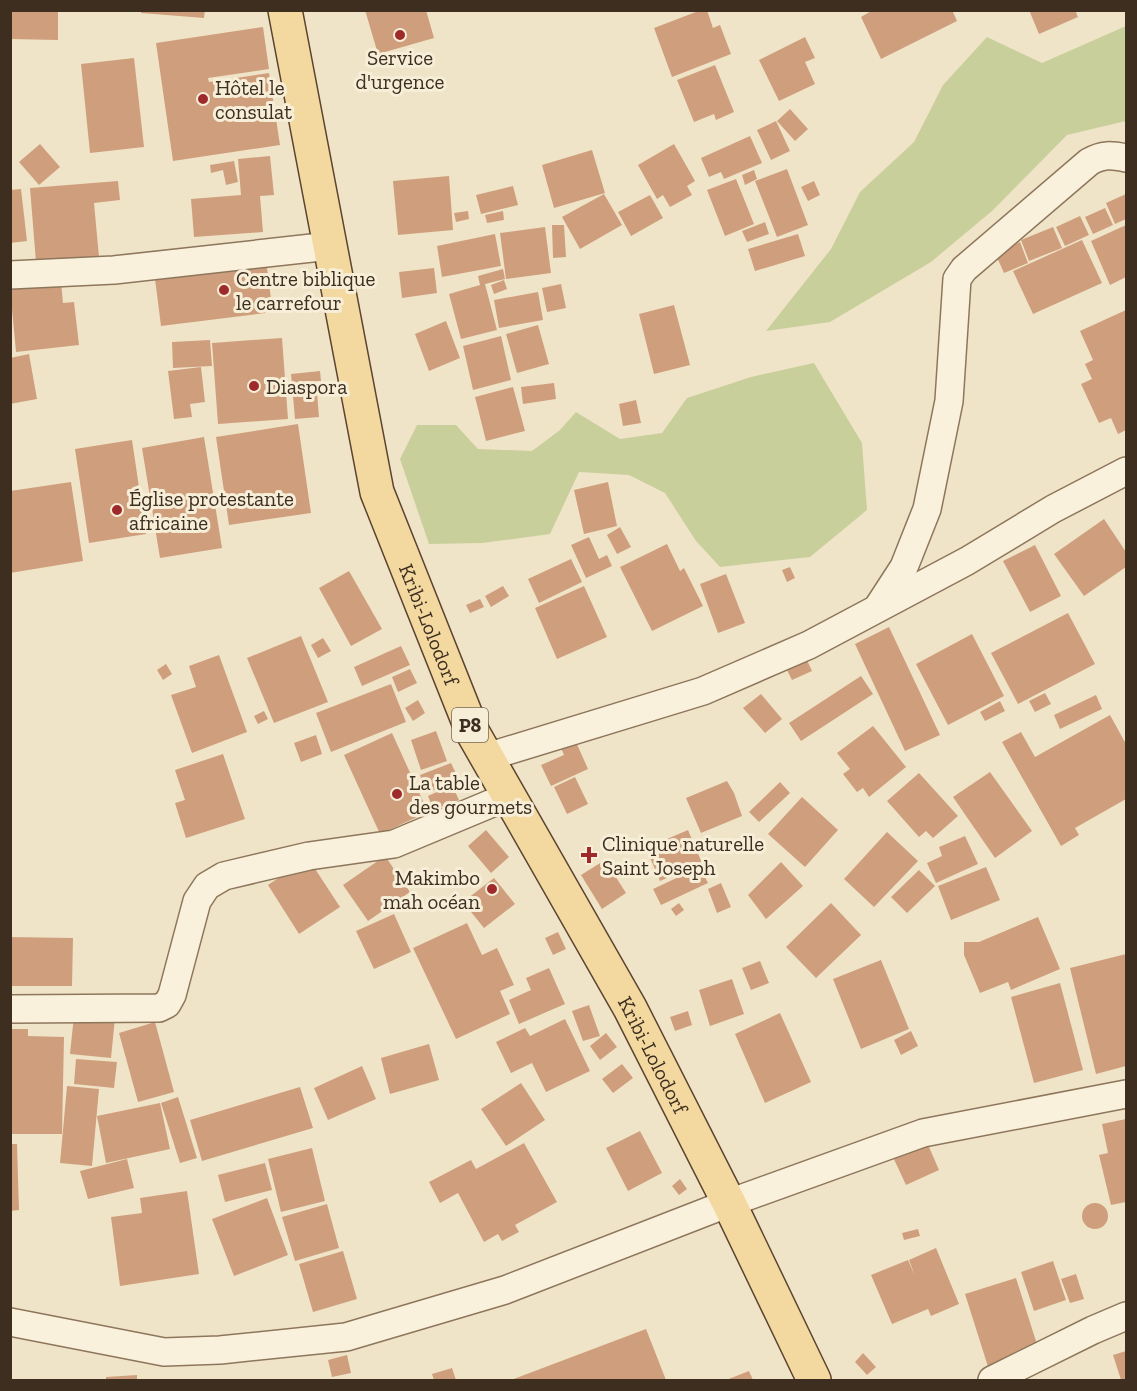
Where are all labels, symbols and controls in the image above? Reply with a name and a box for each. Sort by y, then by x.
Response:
marker: Service d'urgence [393,28,407,42]
place label: Service d'urgence [356,45,445,94]
place label: Hôtel le consulat [215,75,292,124]
marker: Hôtel le consulat [196,92,210,106]
place label: Centre biblique le carrefour [236,266,375,315]
marker: Centre biblique le carrefour [217,283,231,297]
place label: Diaspora [266,374,347,399]
marker: Diaspora [247,379,261,393]
place label: Église protestante africaine [129,486,294,535]
marker: Église protestante africaine [110,503,124,517]
street label: Kribi-Lolodorf [394,560,465,690]
road number: P8 [452,708,488,742]
place label: La table des gourmets [409,770,532,819]
marker: La table des gourmets [390,787,404,801]
place label: Clinique naturelle Saint Joseph [602,831,764,880]
marker: Clinique naturelle Saint Joseph [580,846,598,864]
place label: Makimbo mah océan [383,865,480,914]
marker: Makimbo mah océan [485,882,499,896]
street label: Kribi-Lolodorf [613,991,694,1119]

